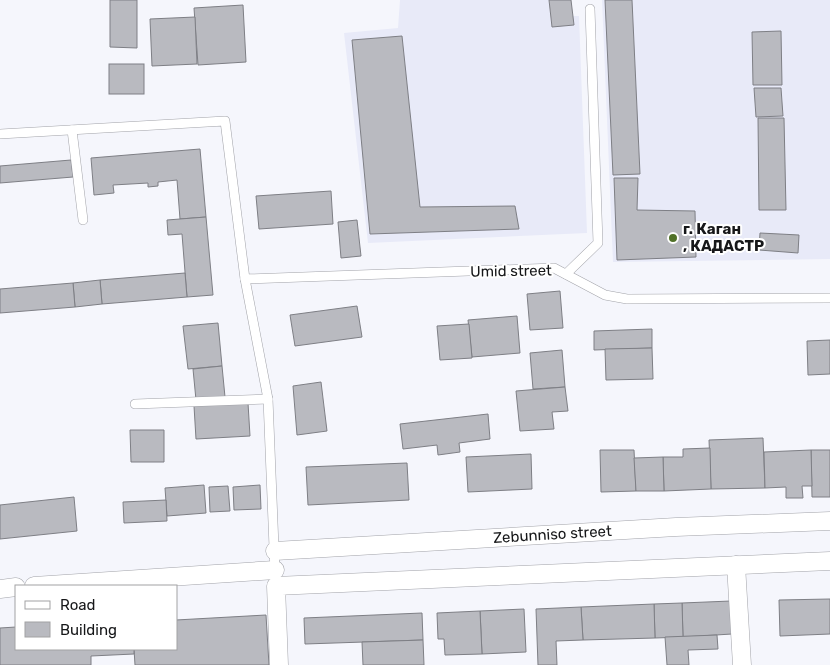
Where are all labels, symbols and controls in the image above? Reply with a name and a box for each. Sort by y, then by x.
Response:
place label: г. Каган , КАДАСТР [683,220,764,255]
marker: г. Каган , КАДАСТР [667,232,679,244]
street label: Umid street [470,261,552,281]
street label: Zebunniso street [493,522,612,547]
legend [15,585,178,650]
text: Road [60,596,96,614]
text: Building [60,621,117,639]

